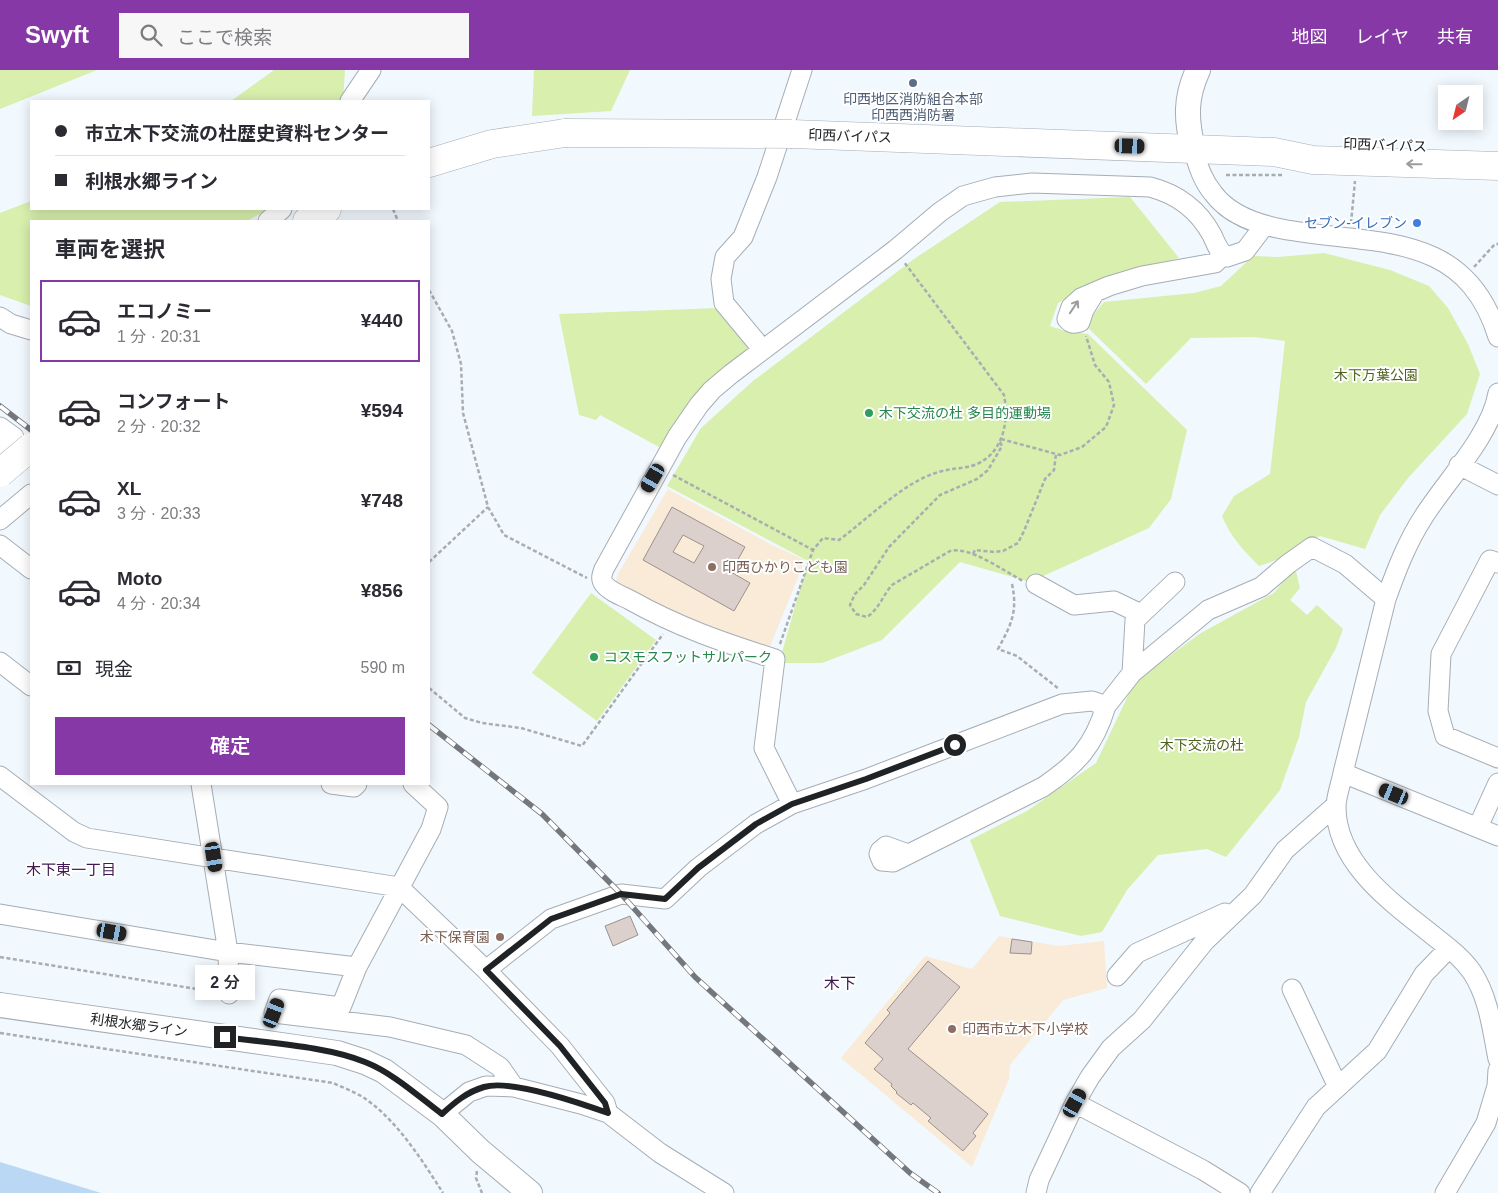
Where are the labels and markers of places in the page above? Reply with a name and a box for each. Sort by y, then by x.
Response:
marker: 印西地区消防組合本部 印西西消防署 [907,77,919,89]
place label: 印西地区消防組合本部 印西西消防署 [843,91,983,123]
place label: セブン-イレブン [1304,215,1407,231]
marker: セブン-イレブン [1411,217,1423,229]
place label: 木下交流の杜 多目的運動場 [879,405,1051,421]
marker: 木下交流の杜 多目的運動場 [863,407,875,419]
place label: 印西ひかりこども園 [722,559,848,575]
marker: 印西ひかりこども園 [706,561,718,573]
place label: コスモスフットサルパーク [604,649,772,665]
marker: コスモスフットサルパーク [588,651,600,663]
place label: 木下保育園 [420,929,490,945]
marker: 木下保育園 [494,931,506,943]
place label: 印西市立木下小学校 [962,1021,1088,1037]
marker: 印西市立木下小学校 [946,1023,958,1035]

